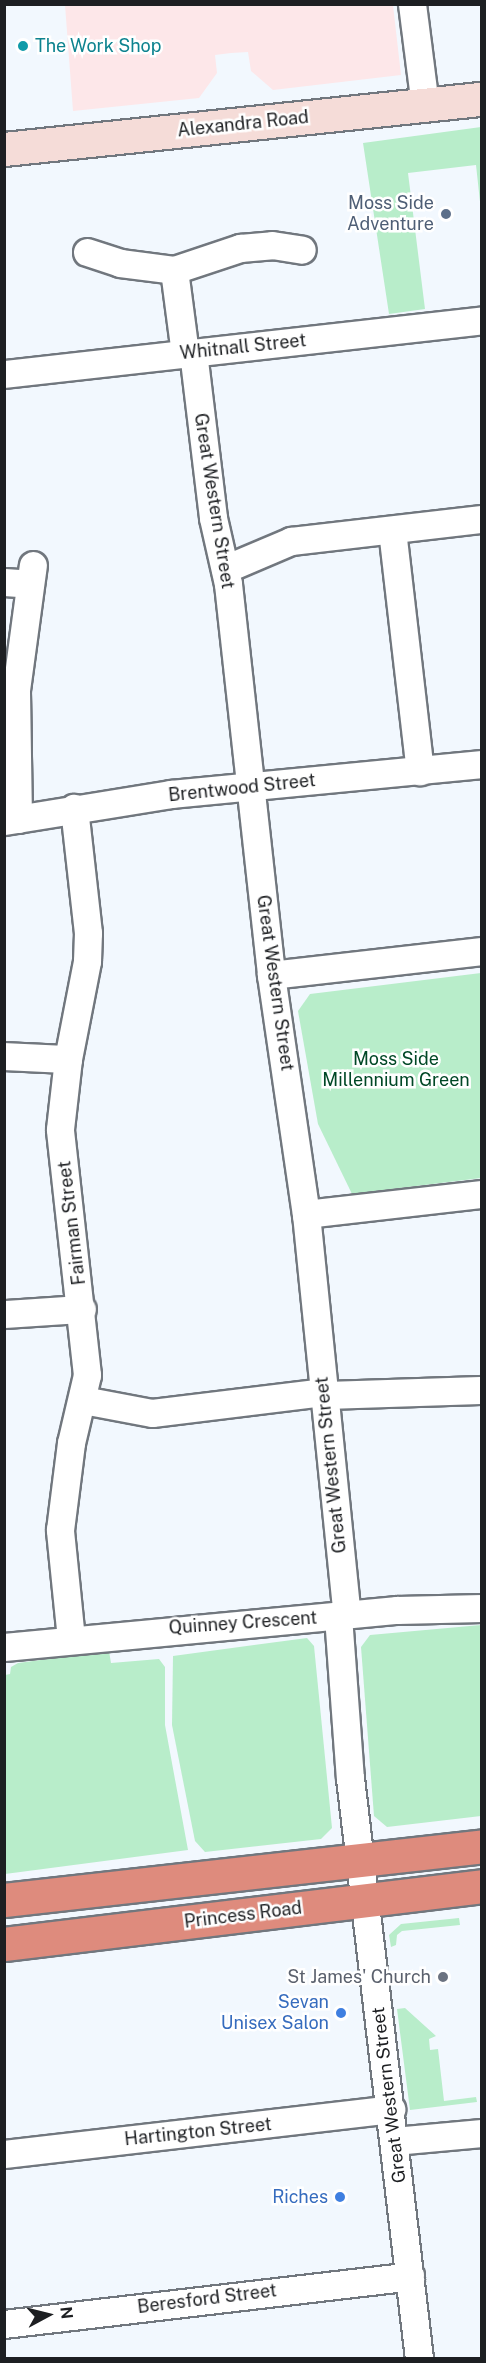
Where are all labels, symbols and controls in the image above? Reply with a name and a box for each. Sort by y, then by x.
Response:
place label: The Work Shop [35,35,162,57]
marker: The Work Shop [16,39,30,53]
street label: Alexandra Road [176,106,310,142]
place label: Moss Side Adventure [347,193,434,236]
marker: Moss Side Adventure [439,207,453,221]
street label: Whitnall Street [179,330,307,364]
street label: Great Western Street [189,411,239,591]
street label: Brentwood Street [167,770,317,806]
street label: Great Western Street [252,893,298,1073]
park label: Moss Side Millennium Green [322,1049,470,1092]
street label: Fairman Street [54,1160,90,1286]
street label: Great Western Street [311,1375,351,1555]
street label: Quinney Crescent [168,1607,318,1639]
street label: Princess Road [183,1897,303,1933]
place label: St James' Church [287,1966,431,1988]
marker: St James' Church [436,1970,450,1984]
place label: Sevan Unisex Salon [221,1992,329,2034]
street label: Great Western Street [367,2005,411,2185]
marker: Sevan Unisex Salon [334,2006,348,2020]
street label: Hartington Street [123,2114,273,2150]
place label: Riches [272,2186,328,2208]
marker: Riches [333,2190,347,2204]
street label: Beresford Street [136,2280,278,2318]
north arrow [18,2285,78,2345]
text: N [56,2305,77,2320]

